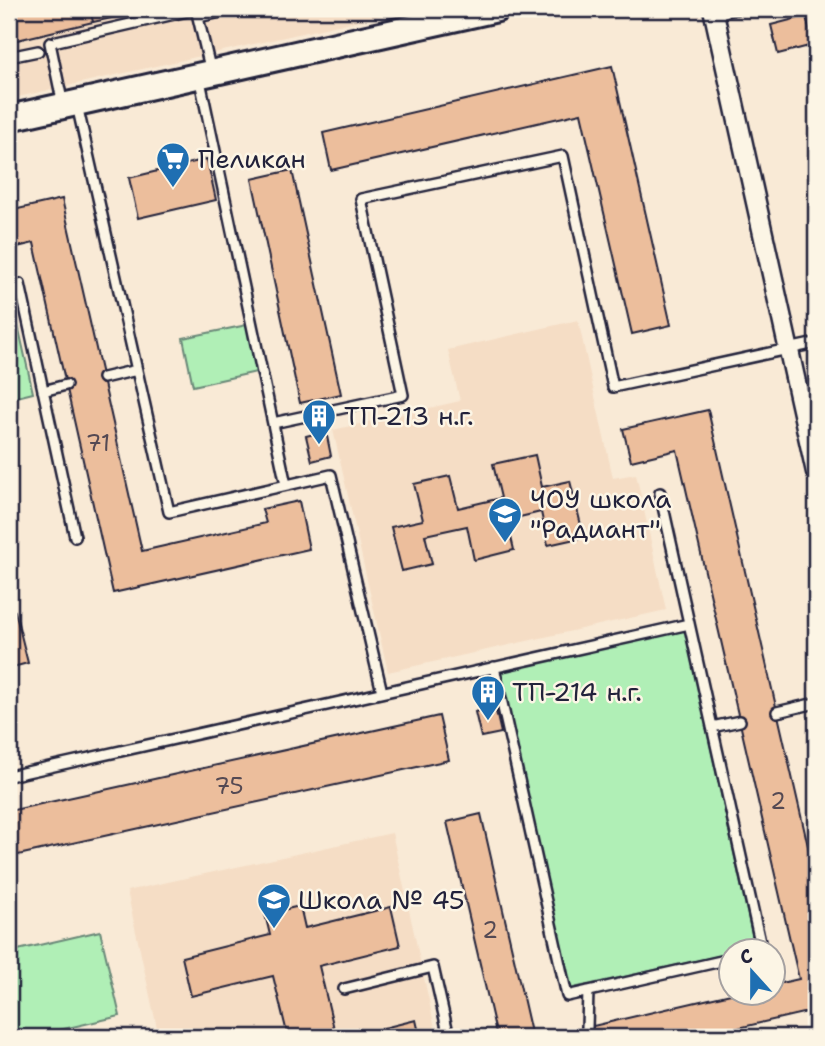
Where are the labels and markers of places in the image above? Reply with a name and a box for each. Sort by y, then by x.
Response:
supermarket icon: Пеликан [154,140,192,189]
place label: Пеликан [198,141,306,176]
building icon: ТП-213 н.г. [300,397,338,446]
place label: ТП-213 н.г. [344,398,474,433]
place label: ЧОУ школа "Радиант" [530,481,671,546]
school or university icon: ЧОУ школа "Радиант" [486,495,524,544]
building icon: ТП-214 н.г. [469,673,507,722]
place label: ТП-214 н.г. [512,674,642,709]
school or university icon: Школа № 45 [255,881,293,930]
place label: Школа № 45 [298,882,465,917]

